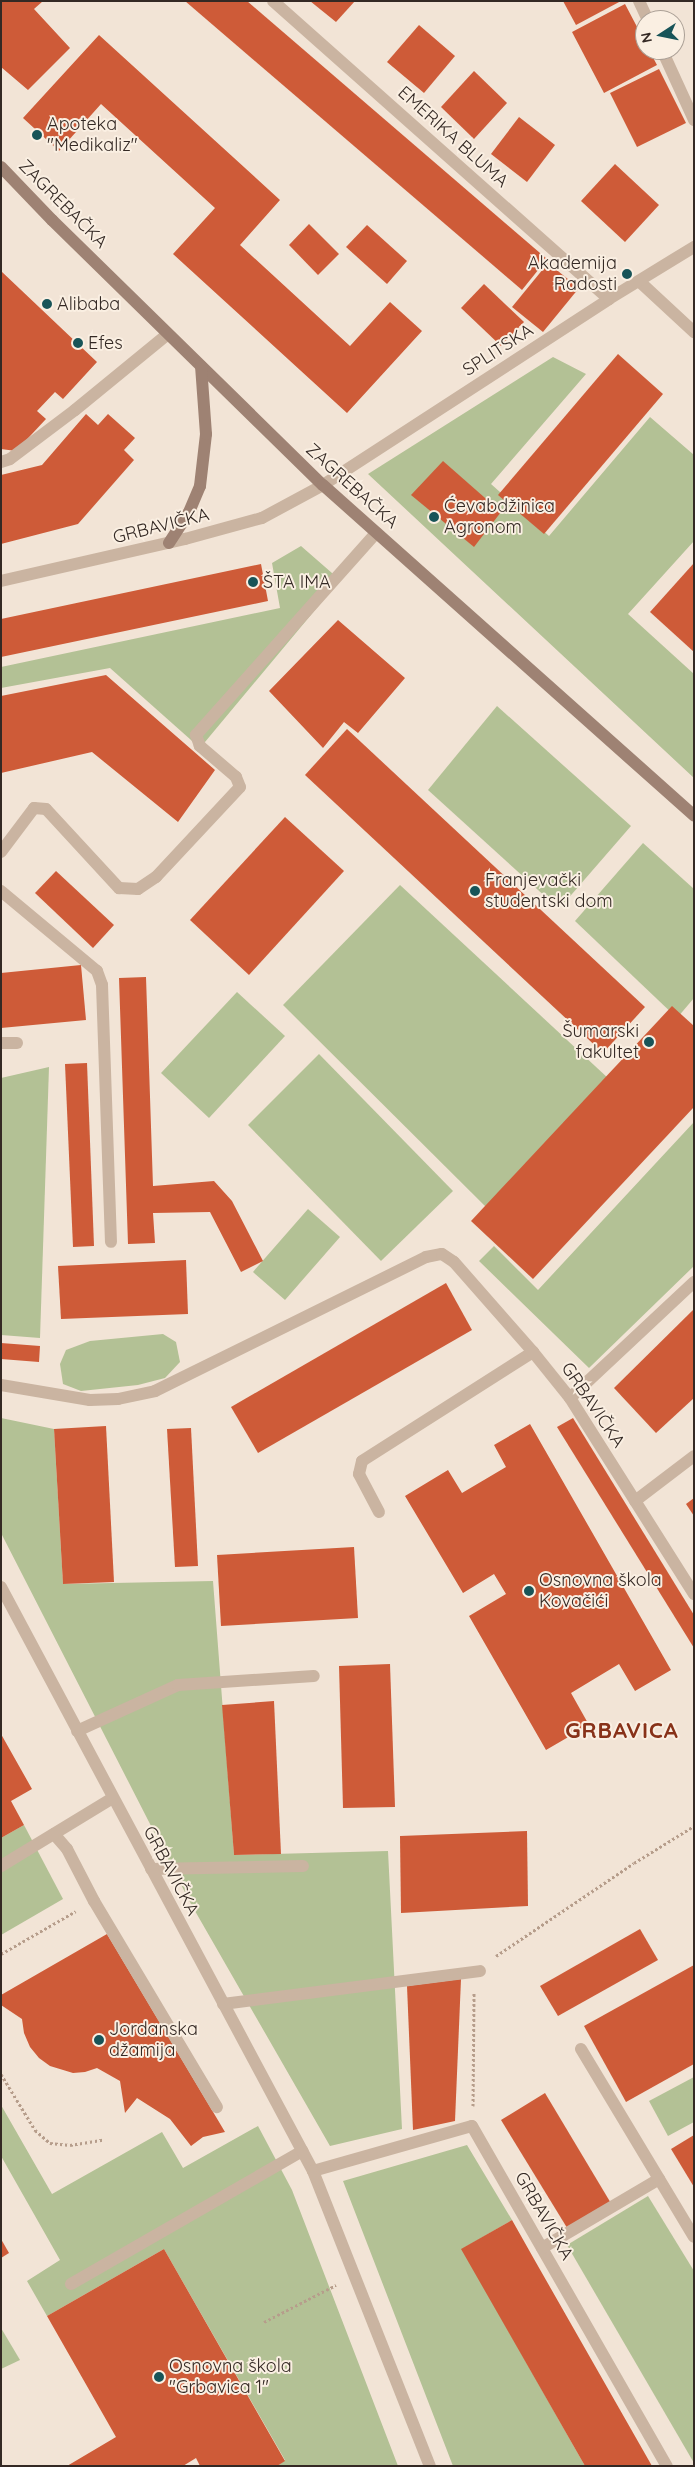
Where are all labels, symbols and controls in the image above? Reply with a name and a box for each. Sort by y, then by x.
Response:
north arrow [635,10,685,60]
text: N [636,31,656,44]
street label: EMERIKA BLUMA [393,82,513,192]
place label: Apoteka "Medikaliz" [47,114,138,156]
marker: Apoteka "Medikaliz" [31,129,43,141]
street label: ZAGREBAČKA [14,155,112,253]
place label: Akademija Radosti [528,253,617,296]
marker: Akademija Radosti [621,268,633,280]
place label: Alibaba [57,293,120,315]
marker: Alibaba [41,298,53,310]
street label: SPLITSKA [459,319,537,381]
place label: Efes [88,332,123,354]
marker: Efes [72,337,84,349]
street label: ZAGREBAČKA [301,439,403,533]
place label: Ćevabdžinica Agronom [444,496,555,538]
street label: GRBAVIČKA [111,504,211,548]
marker: Ćevabdžinica Agronom [428,511,440,523]
place label: ŠTA IMA [263,571,331,593]
marker: ŠTA IMA [247,576,259,588]
place label: Franjevački studentski dom [485,870,613,912]
marker: Franjevački studentski dom [469,885,481,897]
place label: Šumarski fakultet [562,1021,639,1064]
marker: Šumarski fakultet [643,1036,655,1048]
street label: GRBAVIČKA [557,1358,629,1452]
place label: Osnovna škola Kovačići [539,1570,662,1612]
marker: Osnovna škola Kovačići [523,1585,535,1597]
district label: GRBAVICA [564,1718,680,1744]
street label: GRBAVIČKA [138,1823,204,1919]
place label: Jordanska džamija [109,2019,198,2062]
marker: Jordanska džamija [93,2034,105,2046]
street label: GRBAVIČKA [510,2168,578,2264]
place label: Osnovna škola "Grbavica 1" [169,2356,292,2398]
marker: Osnovna škola "Grbavica 1" [153,2371,165,2383]

